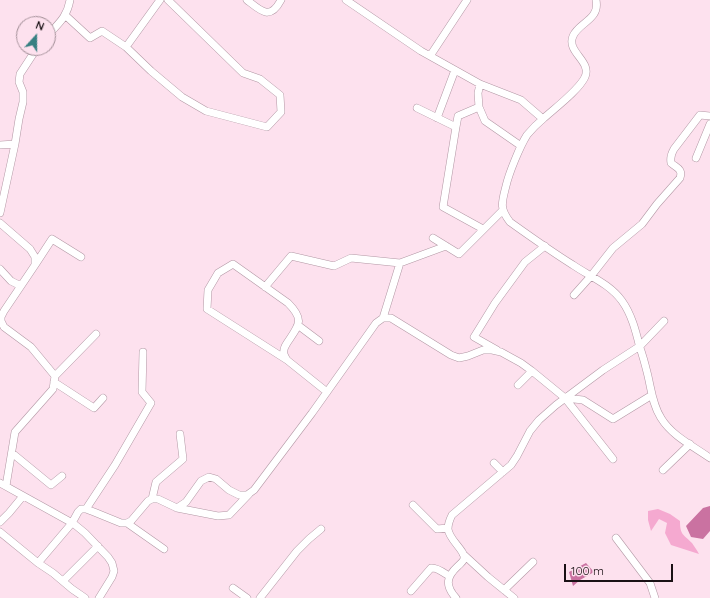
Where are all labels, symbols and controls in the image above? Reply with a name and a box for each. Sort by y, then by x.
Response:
north arrow [16,16,56,56]
text: N [34,18,46,34]
scale bar [566,556,675,582]
text: 100 m [571,563,604,578]

